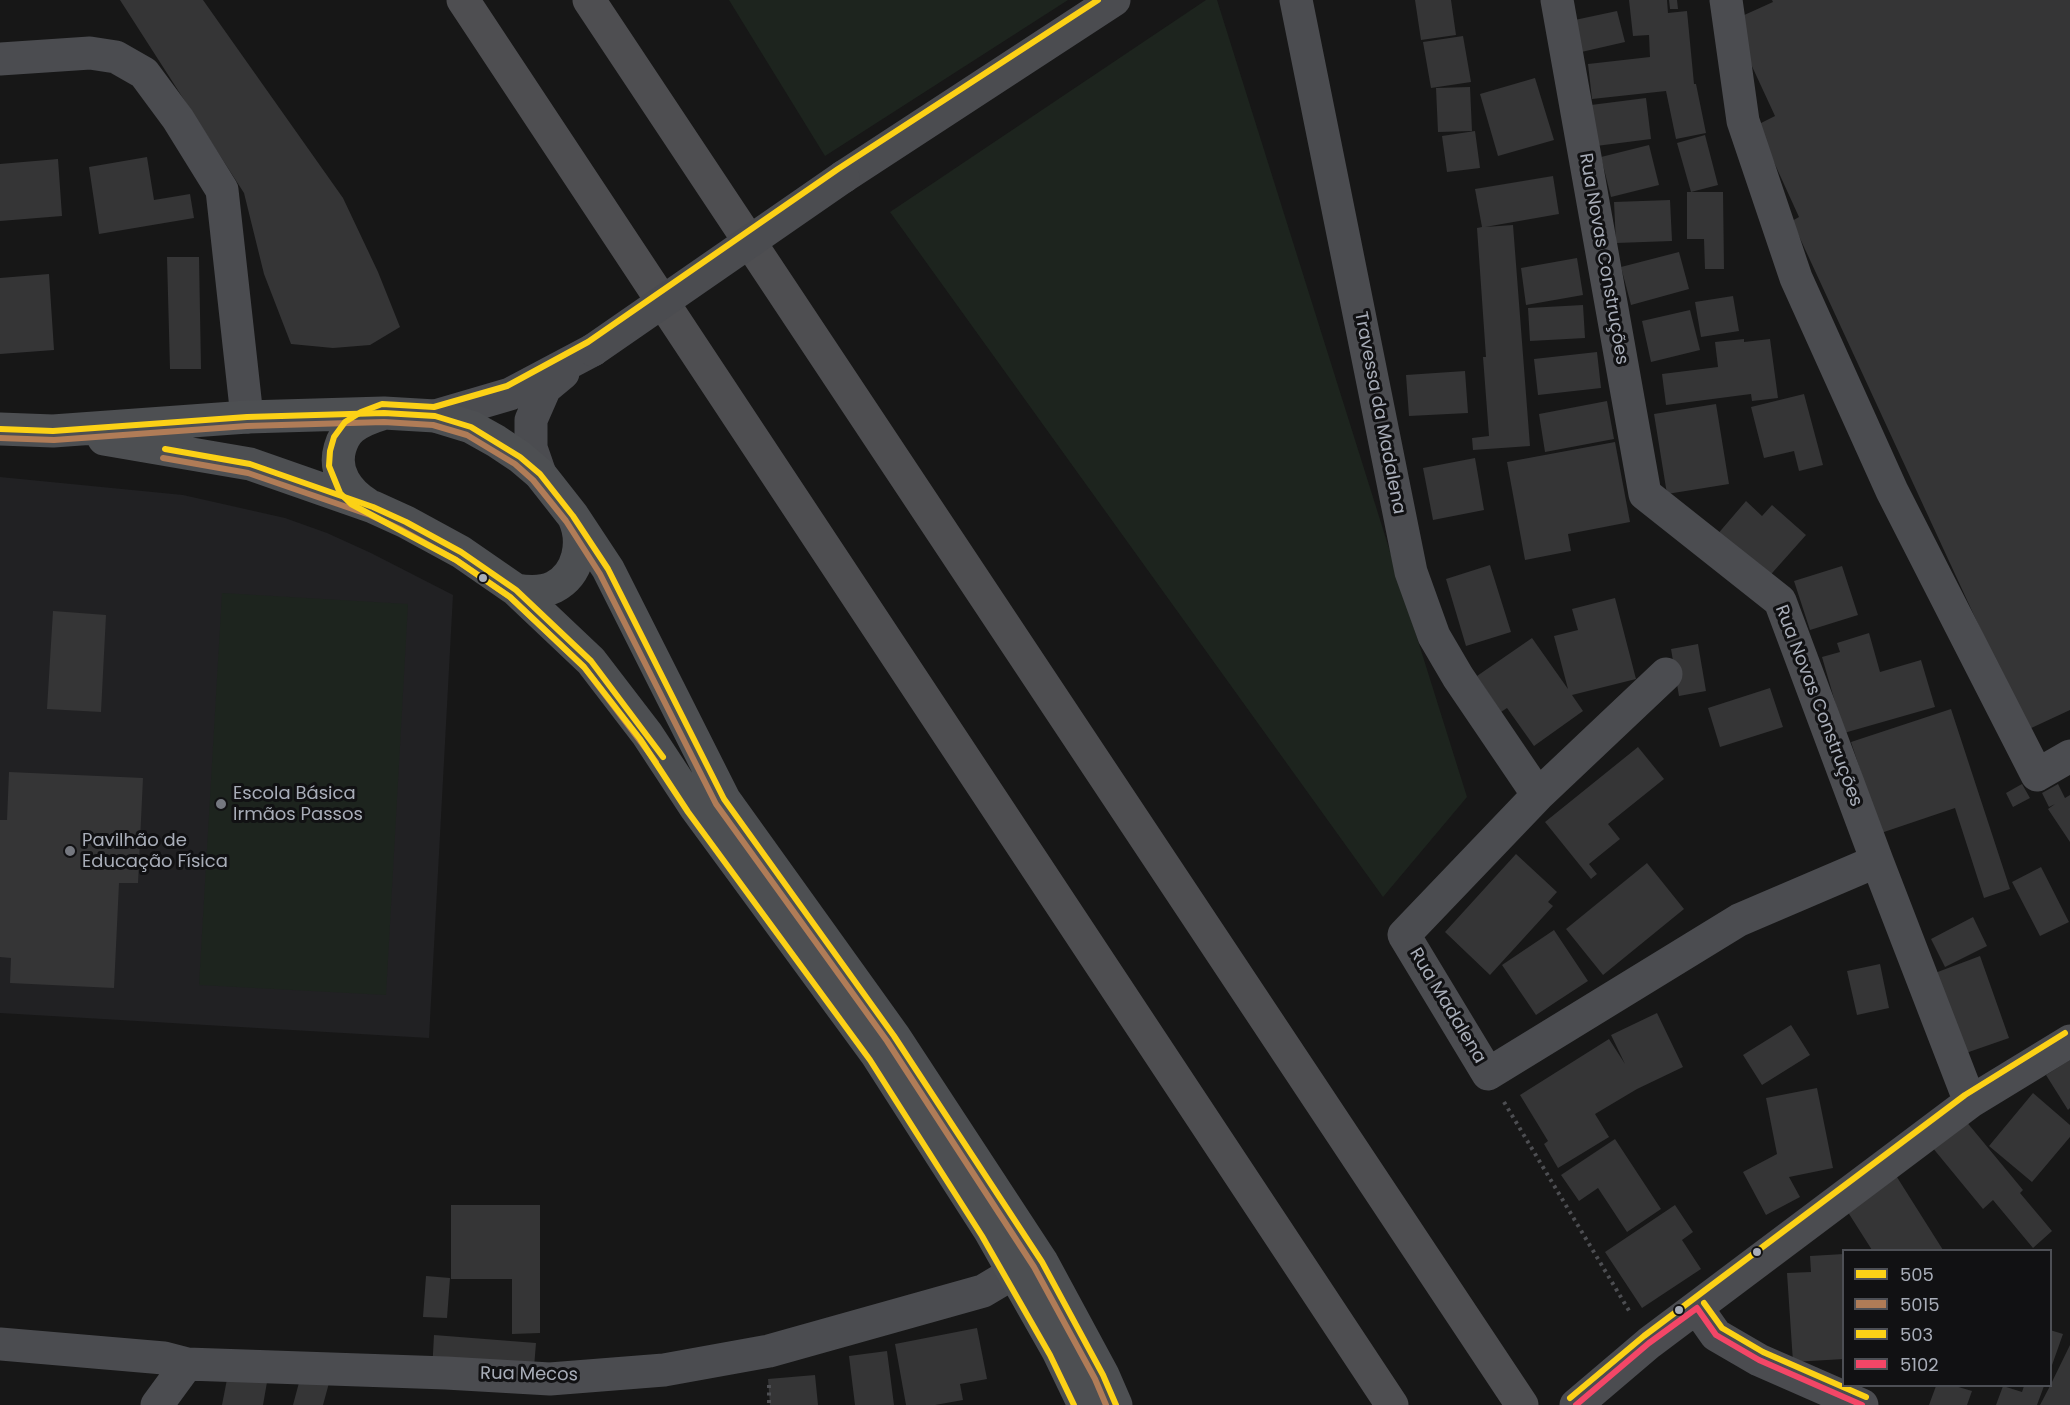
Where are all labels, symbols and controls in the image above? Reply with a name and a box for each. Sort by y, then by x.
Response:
street label: Rua Novas Construções [1574,152,1632,366]
street label: Travessa da Madalena [1349,310,1409,516]
unlabelled marker [477,572,489,584]
street label: Rua Novas Construções [1770,602,1866,810]
place label: Escola Básica Irmãos Passos [233,783,363,826]
marker: Escola Básica Irmãos Passos [214,797,228,811]
place label: Pavilhão de Educação Física [82,830,228,872]
marker: Pavilhão de Educação Física [63,844,77,858]
street label: Rua Madalena [1404,944,1490,1068]
unlabelled marker [1751,1246,1763,1258]
legend [1842,1249,2052,1387]
text: 505 [1900,1262,1934,1287]
text: 5015 [1900,1292,1940,1317]
unlabelled marker [1673,1304,1685,1316]
text: 503 [1900,1322,1933,1347]
text: 5102 [1900,1352,1939,1377]
street label: Rua Mecos [480,1363,578,1387]

